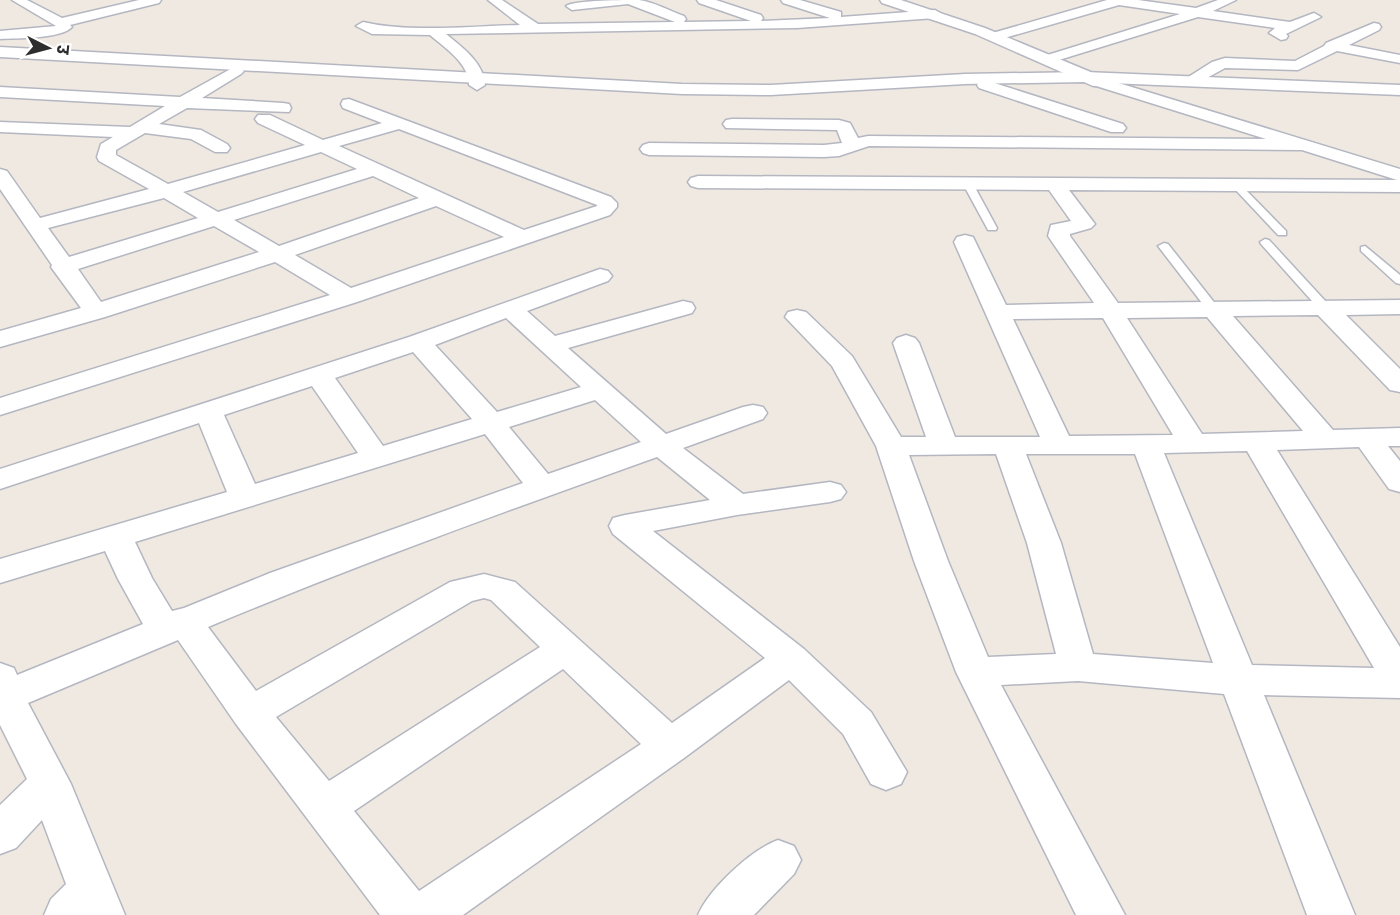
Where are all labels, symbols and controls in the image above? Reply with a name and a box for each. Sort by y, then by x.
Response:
north arrow [18,18,78,78]
text: उ [50,43,74,56]

